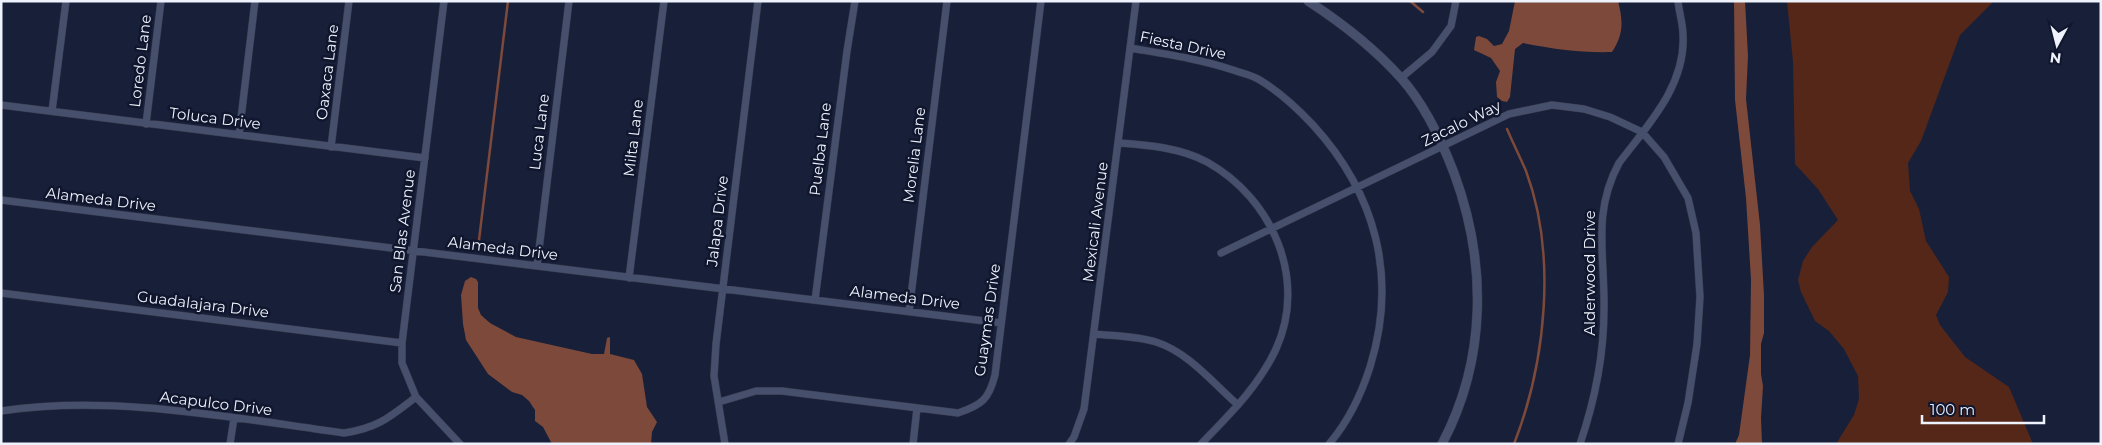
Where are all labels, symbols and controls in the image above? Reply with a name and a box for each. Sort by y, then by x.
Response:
street label: Loredo Lane [125,13,155,109]
north arrow [2032,20,2082,70]
street label: Oaxaca Lane [312,23,342,121]
street label: Fiesta Drive [1138,27,1228,63]
text: N [2049,48,2062,68]
street label: Luca Lane [525,93,553,171]
street label: Zacalo Way [1418,95,1505,150]
street label: Milta Lane [619,98,647,178]
street label: Puelba Lane [805,101,835,197]
street label: Toluca Drive [168,103,262,133]
street label: Morelia Lane [899,106,929,204]
street label: Mexicali Avenue [1078,161,1112,283]
street label: San Blas Avenue [385,168,419,294]
street label: Jalapa Drive [702,174,732,269]
street label: Alameda Drive [45,183,157,215]
street label: Alderwood Drive [1580,210,1599,336]
street label: Alameda Drive [447,232,559,264]
street label: Guaymas Drive [970,262,1004,378]
street label: Alameda Drive [849,281,961,313]
street label: Guadalajara Drive [136,286,270,322]
street label: Acapulco Drive [159,387,273,419]
scale bar [1922,392,2044,424]
text: 100 m [1930,400,1975,419]

